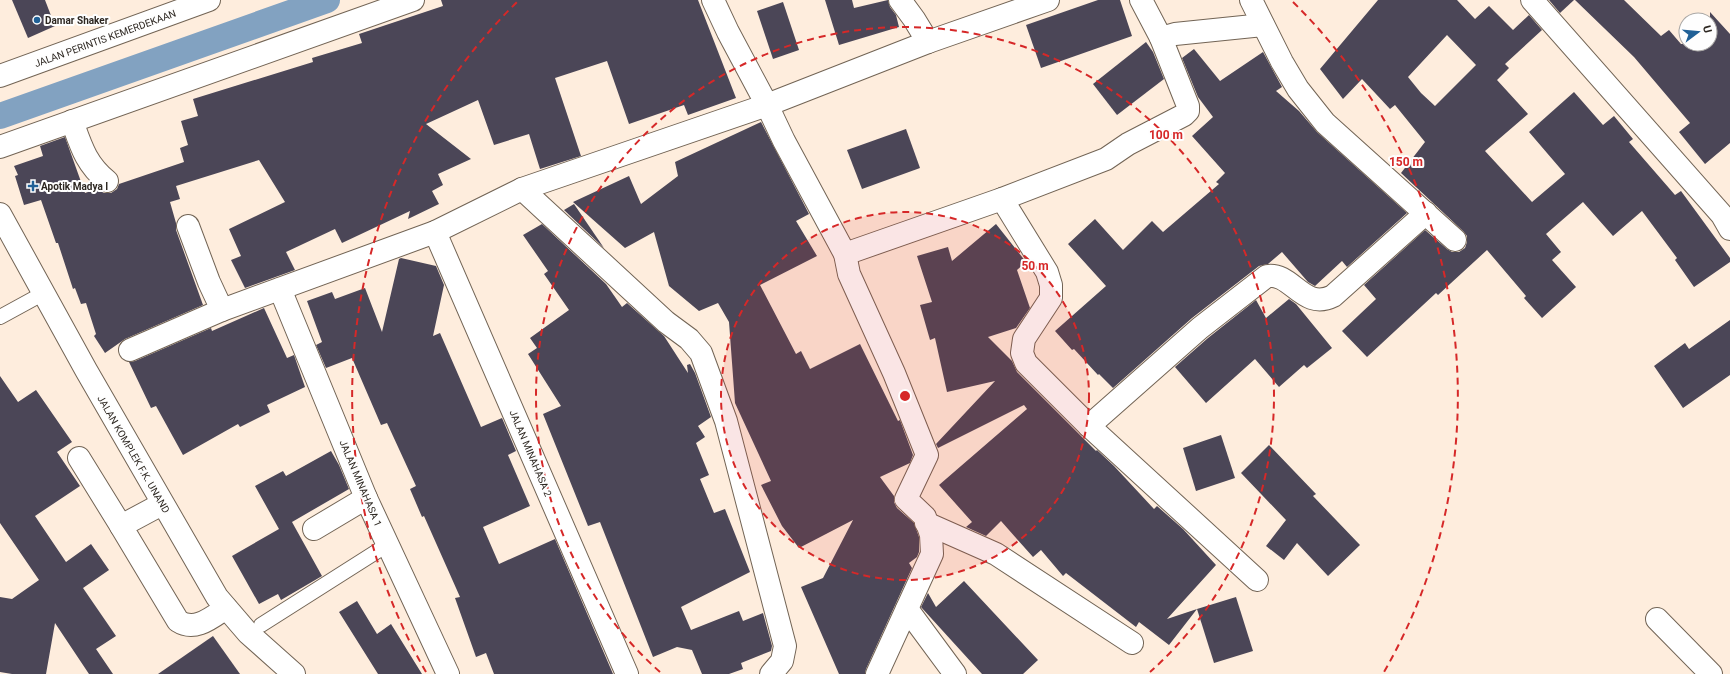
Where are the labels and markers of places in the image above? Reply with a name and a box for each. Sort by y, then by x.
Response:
marker: Damar Shaker [32,15,42,25]
place label: Damar Shaker [45,15,109,26]
marker: Apotik Madya I [28,181,38,191]
place label: Apotik Madya I [41,181,108,192]
centre of rings [898,389,912,403]

